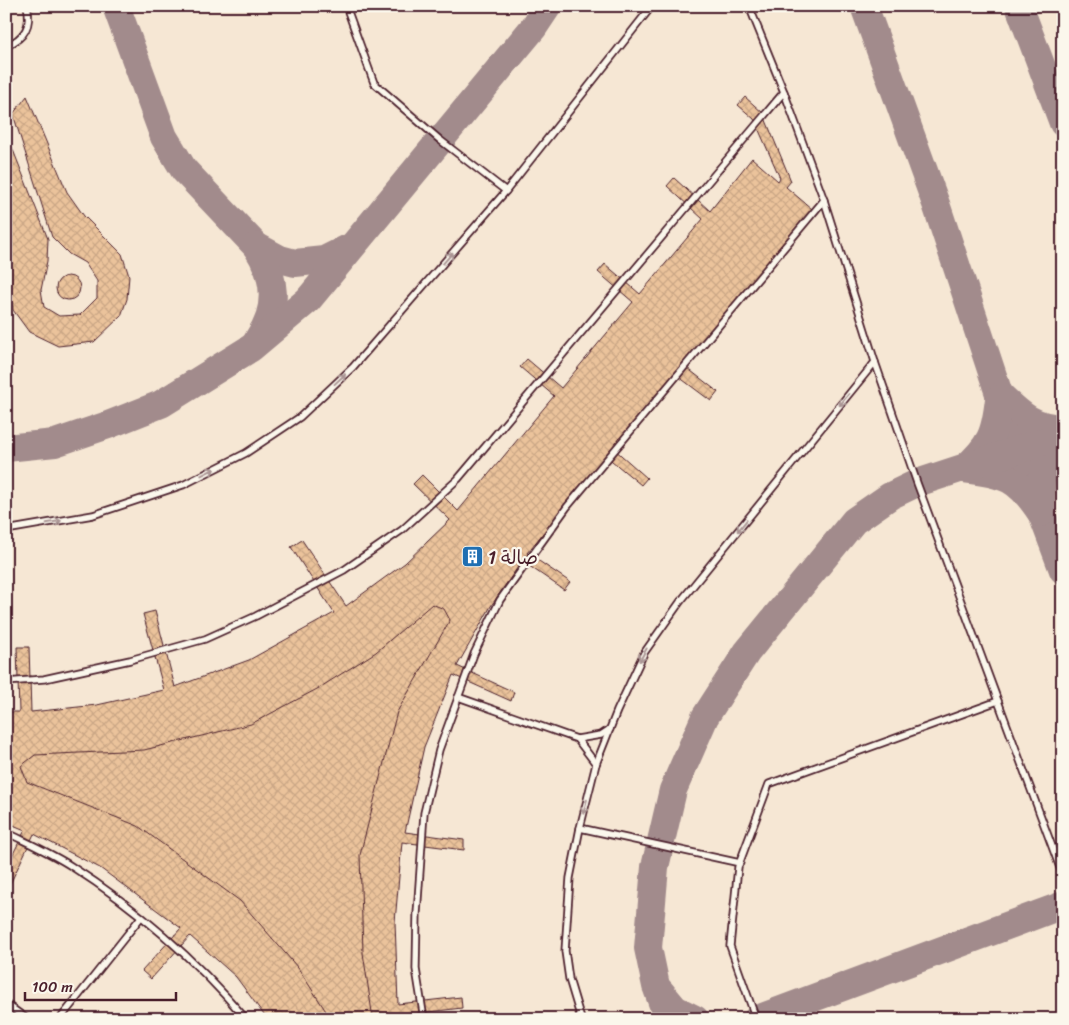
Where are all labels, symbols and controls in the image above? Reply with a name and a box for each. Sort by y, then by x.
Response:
one-way arrow [442,251,454,264]
one-way arrow [334,373,347,385]
one-way arrow [839,393,850,406]
one-way arrow [200,467,215,476]
one-way arrow [46,516,62,526]
one-way arrow [736,520,747,533]
place label: صالة 1 [488,541,538,574]
building icon: صالة 1 [460,545,484,569]
one-way arrow [638,648,648,662]
one-way arrow [580,798,589,814]
scale bar [25,970,176,1002]
text: 100 m [32,974,73,1000]

